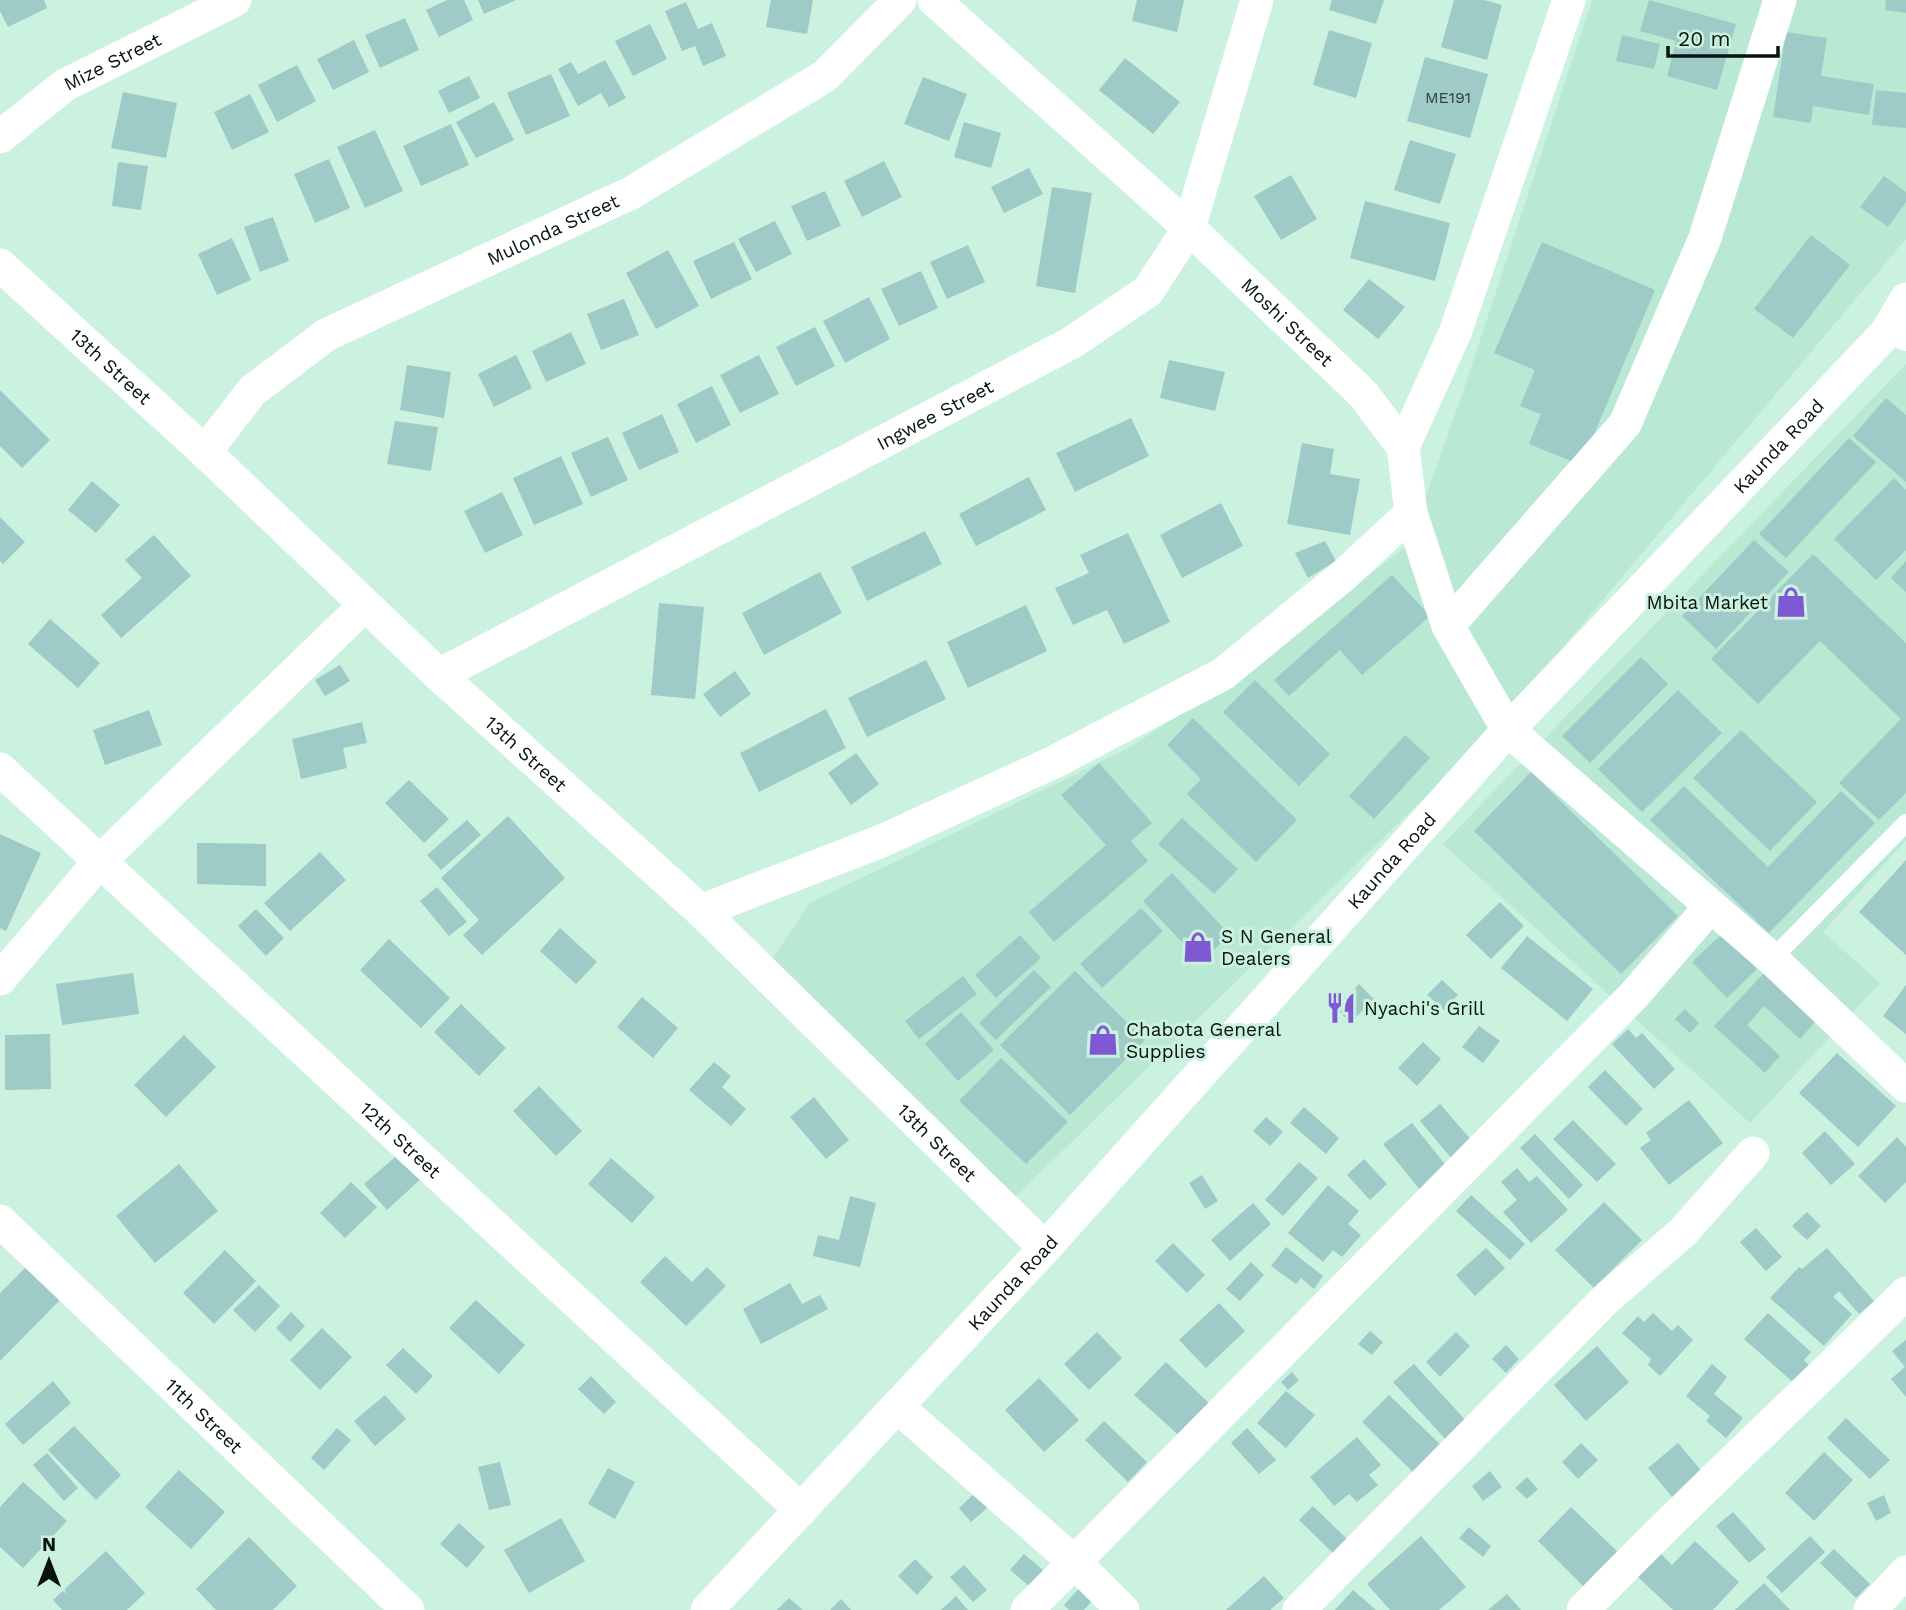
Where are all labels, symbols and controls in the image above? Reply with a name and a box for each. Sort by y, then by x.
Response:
scale bar [1668,14,1778,58]
text: 20 m [1678,26,1730,51]
street label: Mize Street [60,27,165,95]
house number: ME191 [1425,88,1471,107]
street label: Mulonda Street [483,189,622,270]
street label: Moshi Street [1237,273,1338,371]
street label: 13th Street [65,323,156,409]
street label: Ingwee Street [873,375,997,455]
street label: Kaunda Road [1728,394,1829,498]
shop icon: Mbita Market [1774,585,1808,619]
place label: Mbita Market [1646,591,1768,614]
street label: 13th Street [481,711,572,796]
street label: Kaunda Road [1342,807,1440,913]
place label: S N General Dealers [1221,925,1332,970]
shop icon: S N General Dealers [1181,930,1215,964]
restaurant icon: Nyachi's Grill [1324,991,1358,1025]
place label: Nyachi's Grill [1364,997,1485,1020]
place label: Chabota General Supplies [1126,1018,1281,1063]
shop icon: Chabota General Supplies [1086,1023,1120,1057]
street label: 12th Street [356,1097,446,1183]
street label: 13th Street [893,1099,982,1186]
street label: Kaunda Road [963,1230,1063,1335]
street label: 11th Street [161,1373,248,1458]
north arrow [14,1526,84,1596]
text: N [42,1533,56,1556]

